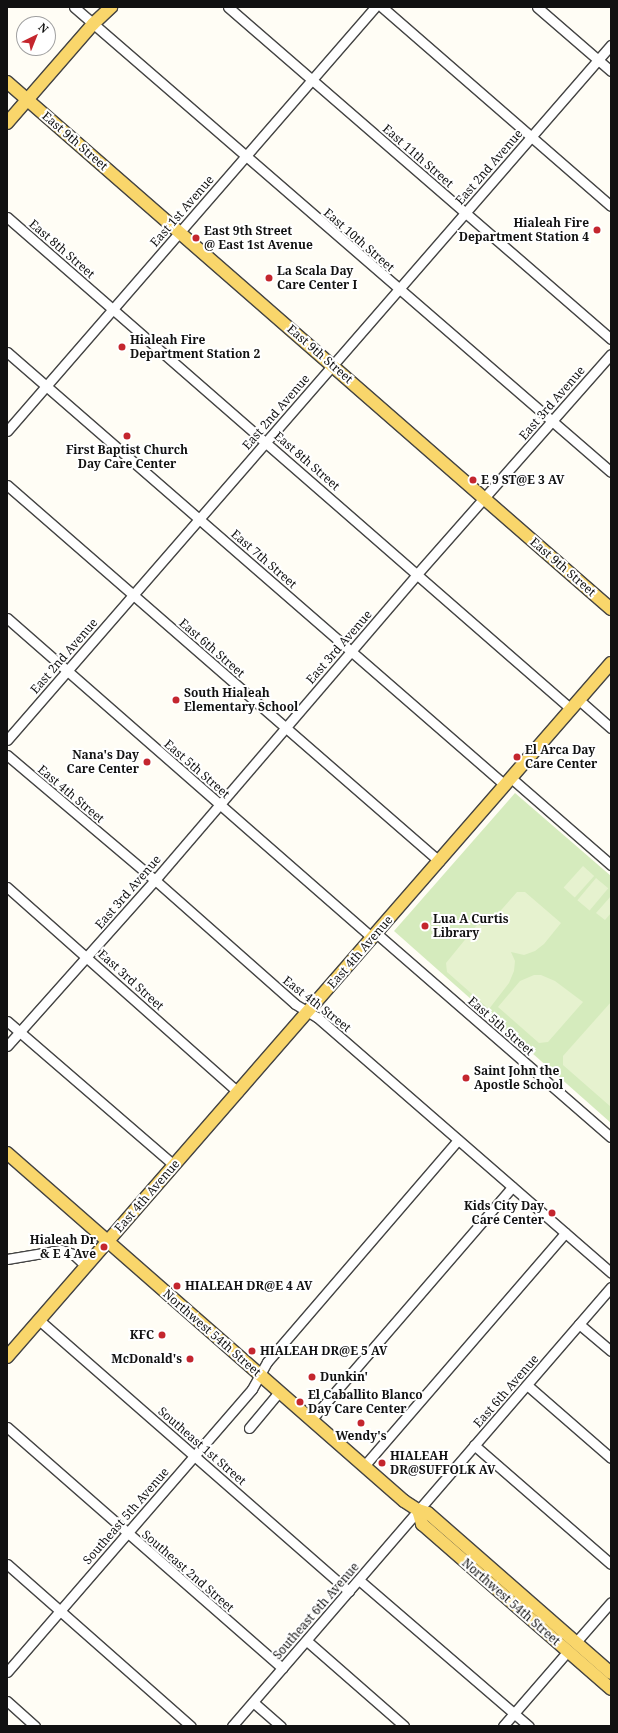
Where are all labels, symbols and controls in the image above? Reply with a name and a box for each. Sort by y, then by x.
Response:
north arrow [16,16,56,56]
text: N [36,19,52,36]
street label: East 9th Street [39,109,111,173]
street label: East 11th Street [380,121,456,191]
street label: East 2nd Avenue [452,126,526,208]
street label: East 1st Avenue [147,173,217,249]
street label: East 10th Street [321,205,397,275]
place label: Hialeah Fire Department Station 4 [459,216,589,244]
street label: East 8th Street [26,217,98,281]
place label: East 9th Street @ East 1st Avenue [204,224,313,252]
marker: Hialeah Fire Department Station 4 [592,225,602,235]
marker: East 9th Street @ East 1st Avenue [191,233,201,243]
place label: La Scala Day Care Center I [277,264,357,292]
marker: La Scala Day Care Center I [264,273,274,283]
street label: East 9th Street [284,322,356,386]
place label: Hialeah Fire Department Station 2 [130,333,260,361]
marker: Hialeah Fire Department Station 2 [117,342,127,352]
street label: East 3rd Avenue [516,363,588,443]
street label: East 2nd Avenue [239,371,313,453]
street label: East 8th Street [271,429,343,493]
marker: First Baptist Church Day Care Center [122,431,132,441]
place label: First Baptist Church Day Care Center [66,443,188,471]
place label: E 9 ST@E 3 AV [481,473,564,487]
marker: E 9 ST@E 3 AV [468,475,478,485]
street label: East 7th Street [228,527,300,591]
street label: East 9th Street [527,535,599,599]
street label: East 3rd Avenue [303,607,375,687]
street label: East 2nd Avenue [27,615,101,697]
street label: East 6th Street [176,616,248,680]
place label: South Hialeah Elementary School [184,686,298,714]
marker: South Hialeah Elementary School [171,695,181,705]
street label: East 5th Street [161,737,233,801]
place label: El Arca Day Care Center [525,743,597,771]
place label: Nana's Day Care Center [67,748,139,776]
marker: El Arca Day Care Center [512,752,522,762]
marker: Nana's Day Care Center [142,757,152,767]
street label: East 4th Street [35,762,107,826]
street label: East 3rd Avenue [92,852,164,932]
place label: Lua A Curtis Library [433,912,508,940]
street label: East 4th Avenue [325,913,395,991]
marker: Lua A Curtis Library [420,921,430,931]
street label: East 3rd Street [95,947,167,1013]
street label: East 4th Street [280,973,354,1035]
street label: East 5th Street [465,994,537,1058]
place label: Saint John the Apostle School [474,1064,563,1092]
marker: Saint John the Apostle School [461,1073,471,1083]
street label: East 4th Avenue [112,1157,182,1235]
place label: Kids City Day Care Center [464,1199,544,1227]
marker: Kids City Day Care Center [547,1208,557,1218]
place label: Hialeah Dr & E 4 Ave [30,1233,96,1261]
marker: Hialeah Dr & E 4 Ave [99,1242,109,1252]
place label: HIALEAH DR@E 4 AV [185,1279,312,1293]
marker: HIALEAH DR@E 4 AV [172,1281,182,1291]
street label: Northwest 54th Street [160,1287,264,1379]
place label: KFC [130,1328,154,1342]
marker: KFC [157,1330,167,1340]
place label: HIALEAH DR@E 5 AV [260,1344,387,1358]
marker: HIALEAH DR@E 5 AV [247,1346,257,1356]
place label: McDonald's [111,1352,182,1366]
street label: East 6th Avenue [471,1352,541,1430]
marker: McDonald's [185,1354,195,1364]
place label: Dunkin' [320,1370,368,1384]
marker: Dunkin' [307,1372,317,1382]
place label: El Caballito Blanco Day Care Center [308,1388,423,1416]
marker: El Caballito Blanco Day Care Center [295,1397,305,1407]
street label: Southeast 1st Street [155,1404,249,1488]
marker: Wendy's [356,1418,366,1428]
place label: Wendy's [336,1429,386,1443]
place label: HIALEAH DR@SUFFOLK AV [390,1449,495,1477]
marker: HIALEAH DR@SUFFOLK AV [377,1458,387,1468]
street label: Southeast 5th Avenue [80,1465,172,1567]
street label: Southeast 2nd Street [139,1527,237,1615]
street label: Northwest 54th Street [459,1556,563,1648]
street label: Southeast 6th Avenue [270,1560,362,1662]

